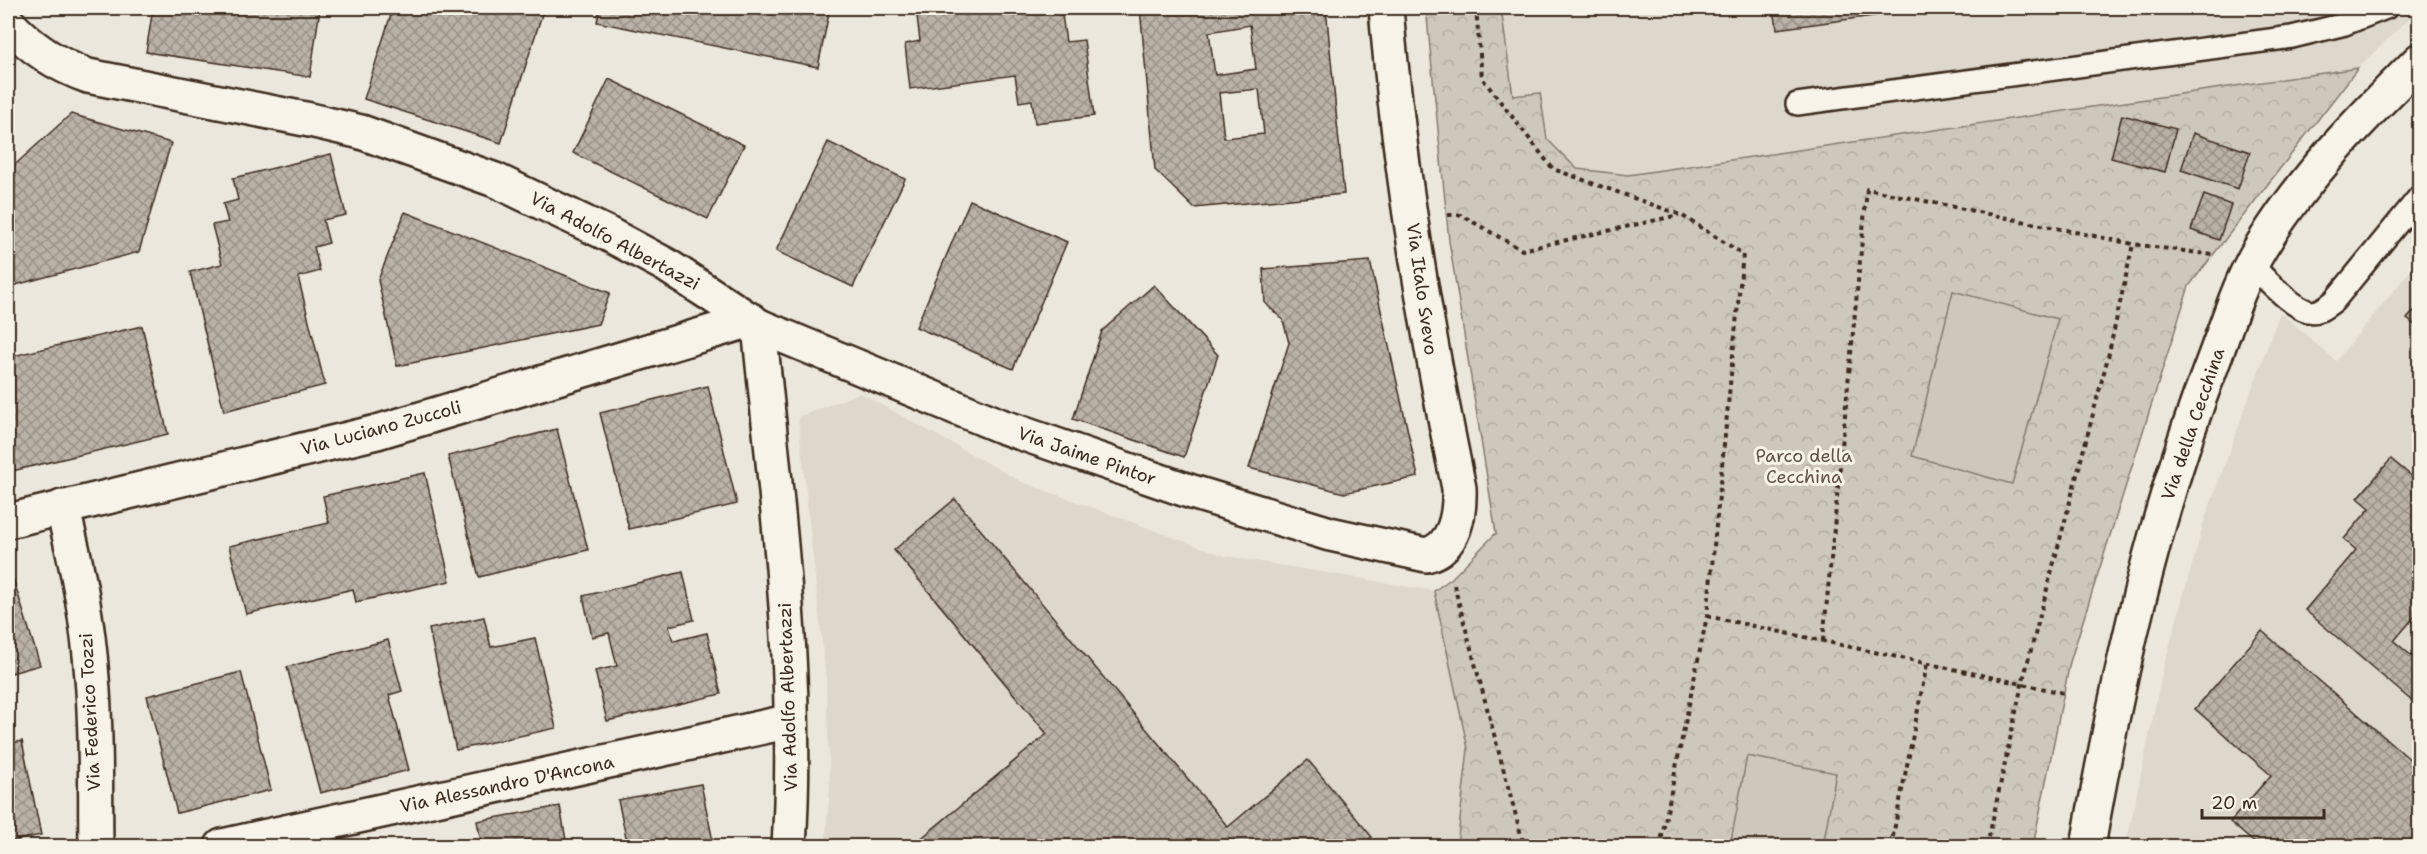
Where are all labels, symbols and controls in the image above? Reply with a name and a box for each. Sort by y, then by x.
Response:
street label: Via Adolfo Albertazzi [526,186,704,296]
street label: Via Italo Svevo [1401,221,1443,357]
street label: Via della Cecchina [2156,345,2230,503]
street label: Via Luciano Zuccoli [298,395,464,461]
street label: Via Jaime Pintor [1014,421,1160,491]
park label: Parco della Cecchina [1756,444,1852,489]
street label: Via Adolfo Albertazzi [773,602,803,792]
street label: Via Federico Tozzi [74,632,106,792]
street label: Via Alessandro D'Ancona [398,750,616,818]
scale bar [2202,782,2324,820]
text: 20 m [2211,791,2257,815]

